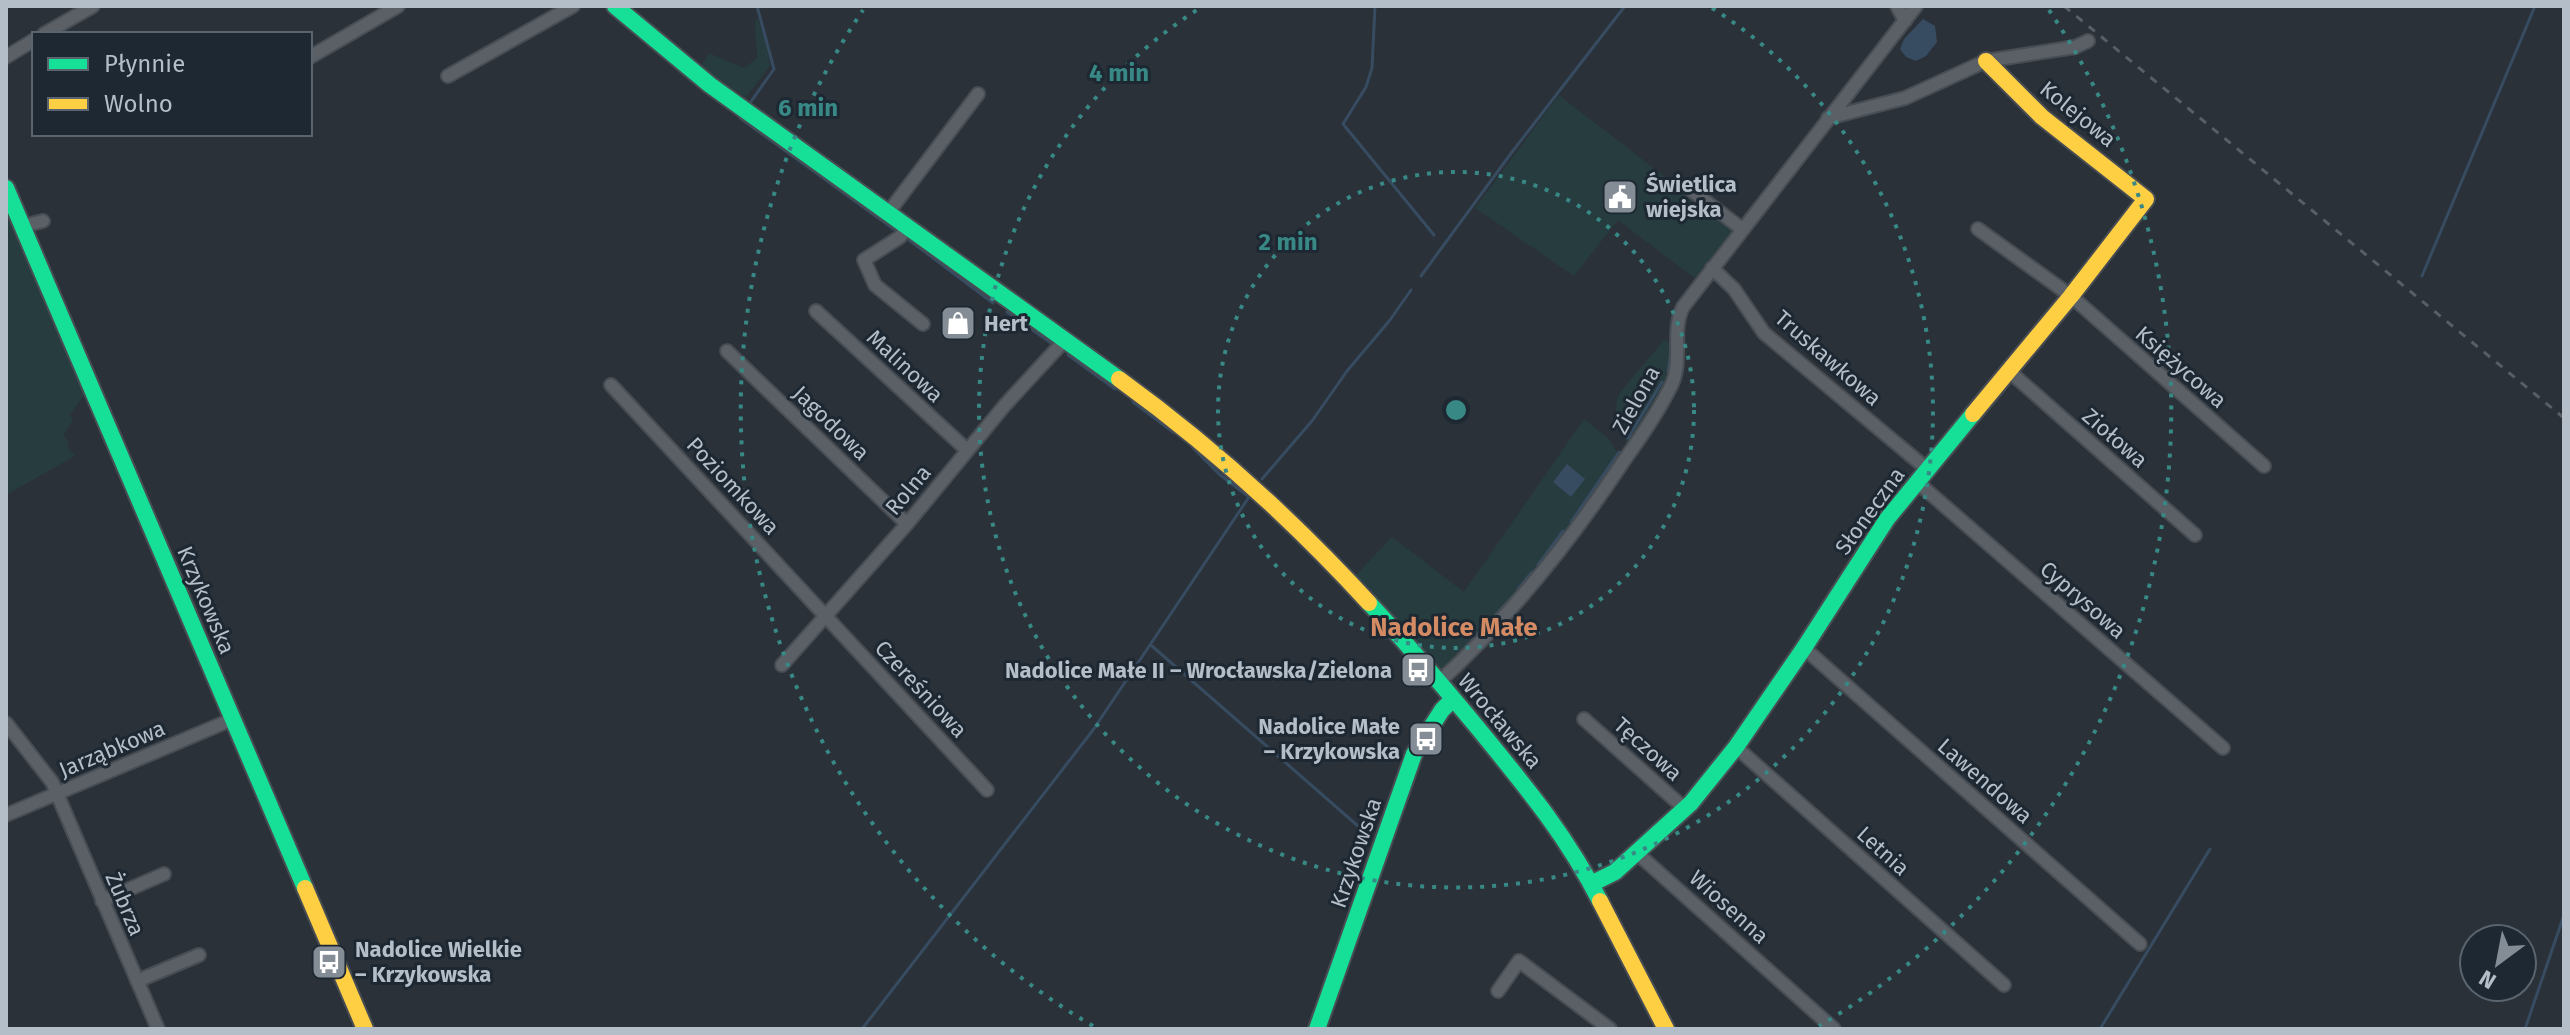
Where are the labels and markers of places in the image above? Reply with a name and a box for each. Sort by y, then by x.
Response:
place label: Świetlica wiejska [1646,171,1737,223]
public building icon: Świetlica wiejska [1601,178,1639,216]
shop icon: Hert [939,304,977,342]
place label: Hert [984,310,1029,337]
centre of rings [1442,396,1470,424]
bus stop icon: Nadolice Małe II – Wrocławska/Zielona [1399,651,1437,689]
place label: Nadolice Małe II – Wrocławska/Zielona [1005,657,1392,684]
place label: Nadolice Małe – Krzykowska [1258,713,1400,765]
bus stop icon: Nadolice Małe – Krzykowska [1407,720,1445,758]
place label: Nadolice Wielkie – Krzykowska [355,936,522,988]
bus stop icon: Nadolice Wielkie – Krzykowska [310,943,348,981]

